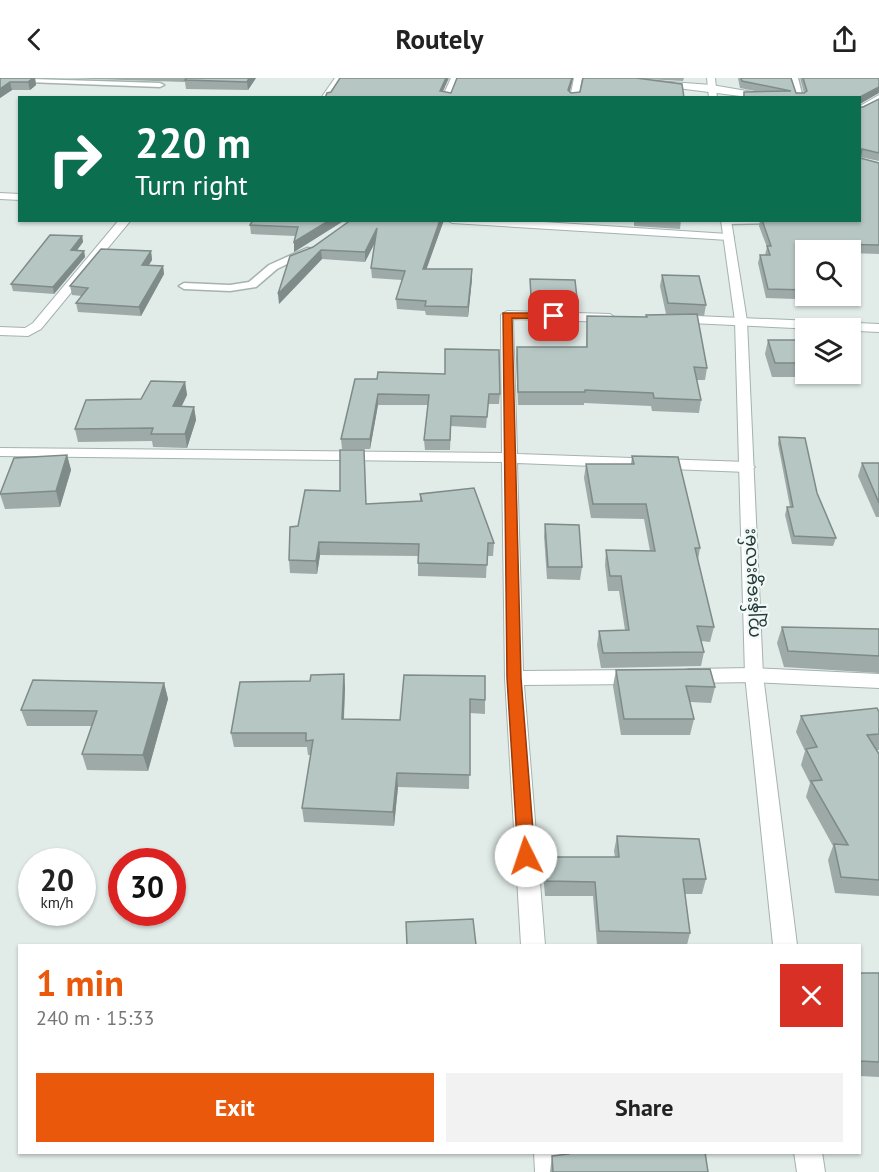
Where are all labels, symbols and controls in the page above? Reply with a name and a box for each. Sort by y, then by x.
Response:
text: Routely [396,22,483,56]
icon: back [18,23,51,56]
icon: share [828,23,861,56]
text: 220 m [135,115,251,170]
icon: right [36,120,114,198]
text: Turn right [135,168,248,202]
map controls [795,240,861,384]
button: search [795,240,861,306]
pin [528,290,579,341]
icon: arrive [537,299,570,332]
button: layers [795,318,861,384]
street label: ကျွန်းမွှေးလမ်း [736,528,770,638]
position arrow [494,824,558,888]
speed limit sign: 30 [108,848,186,926]
text: 20 [40,860,74,899]
text: km/h [41,893,73,912]
text: 1 min [36,959,124,1006]
button: close [780,964,843,1027]
text: 240 m · 15:33 [36,1005,154,1031]
button: Exit [36,1073,434,1142]
button: Share [446,1073,843,1142]

